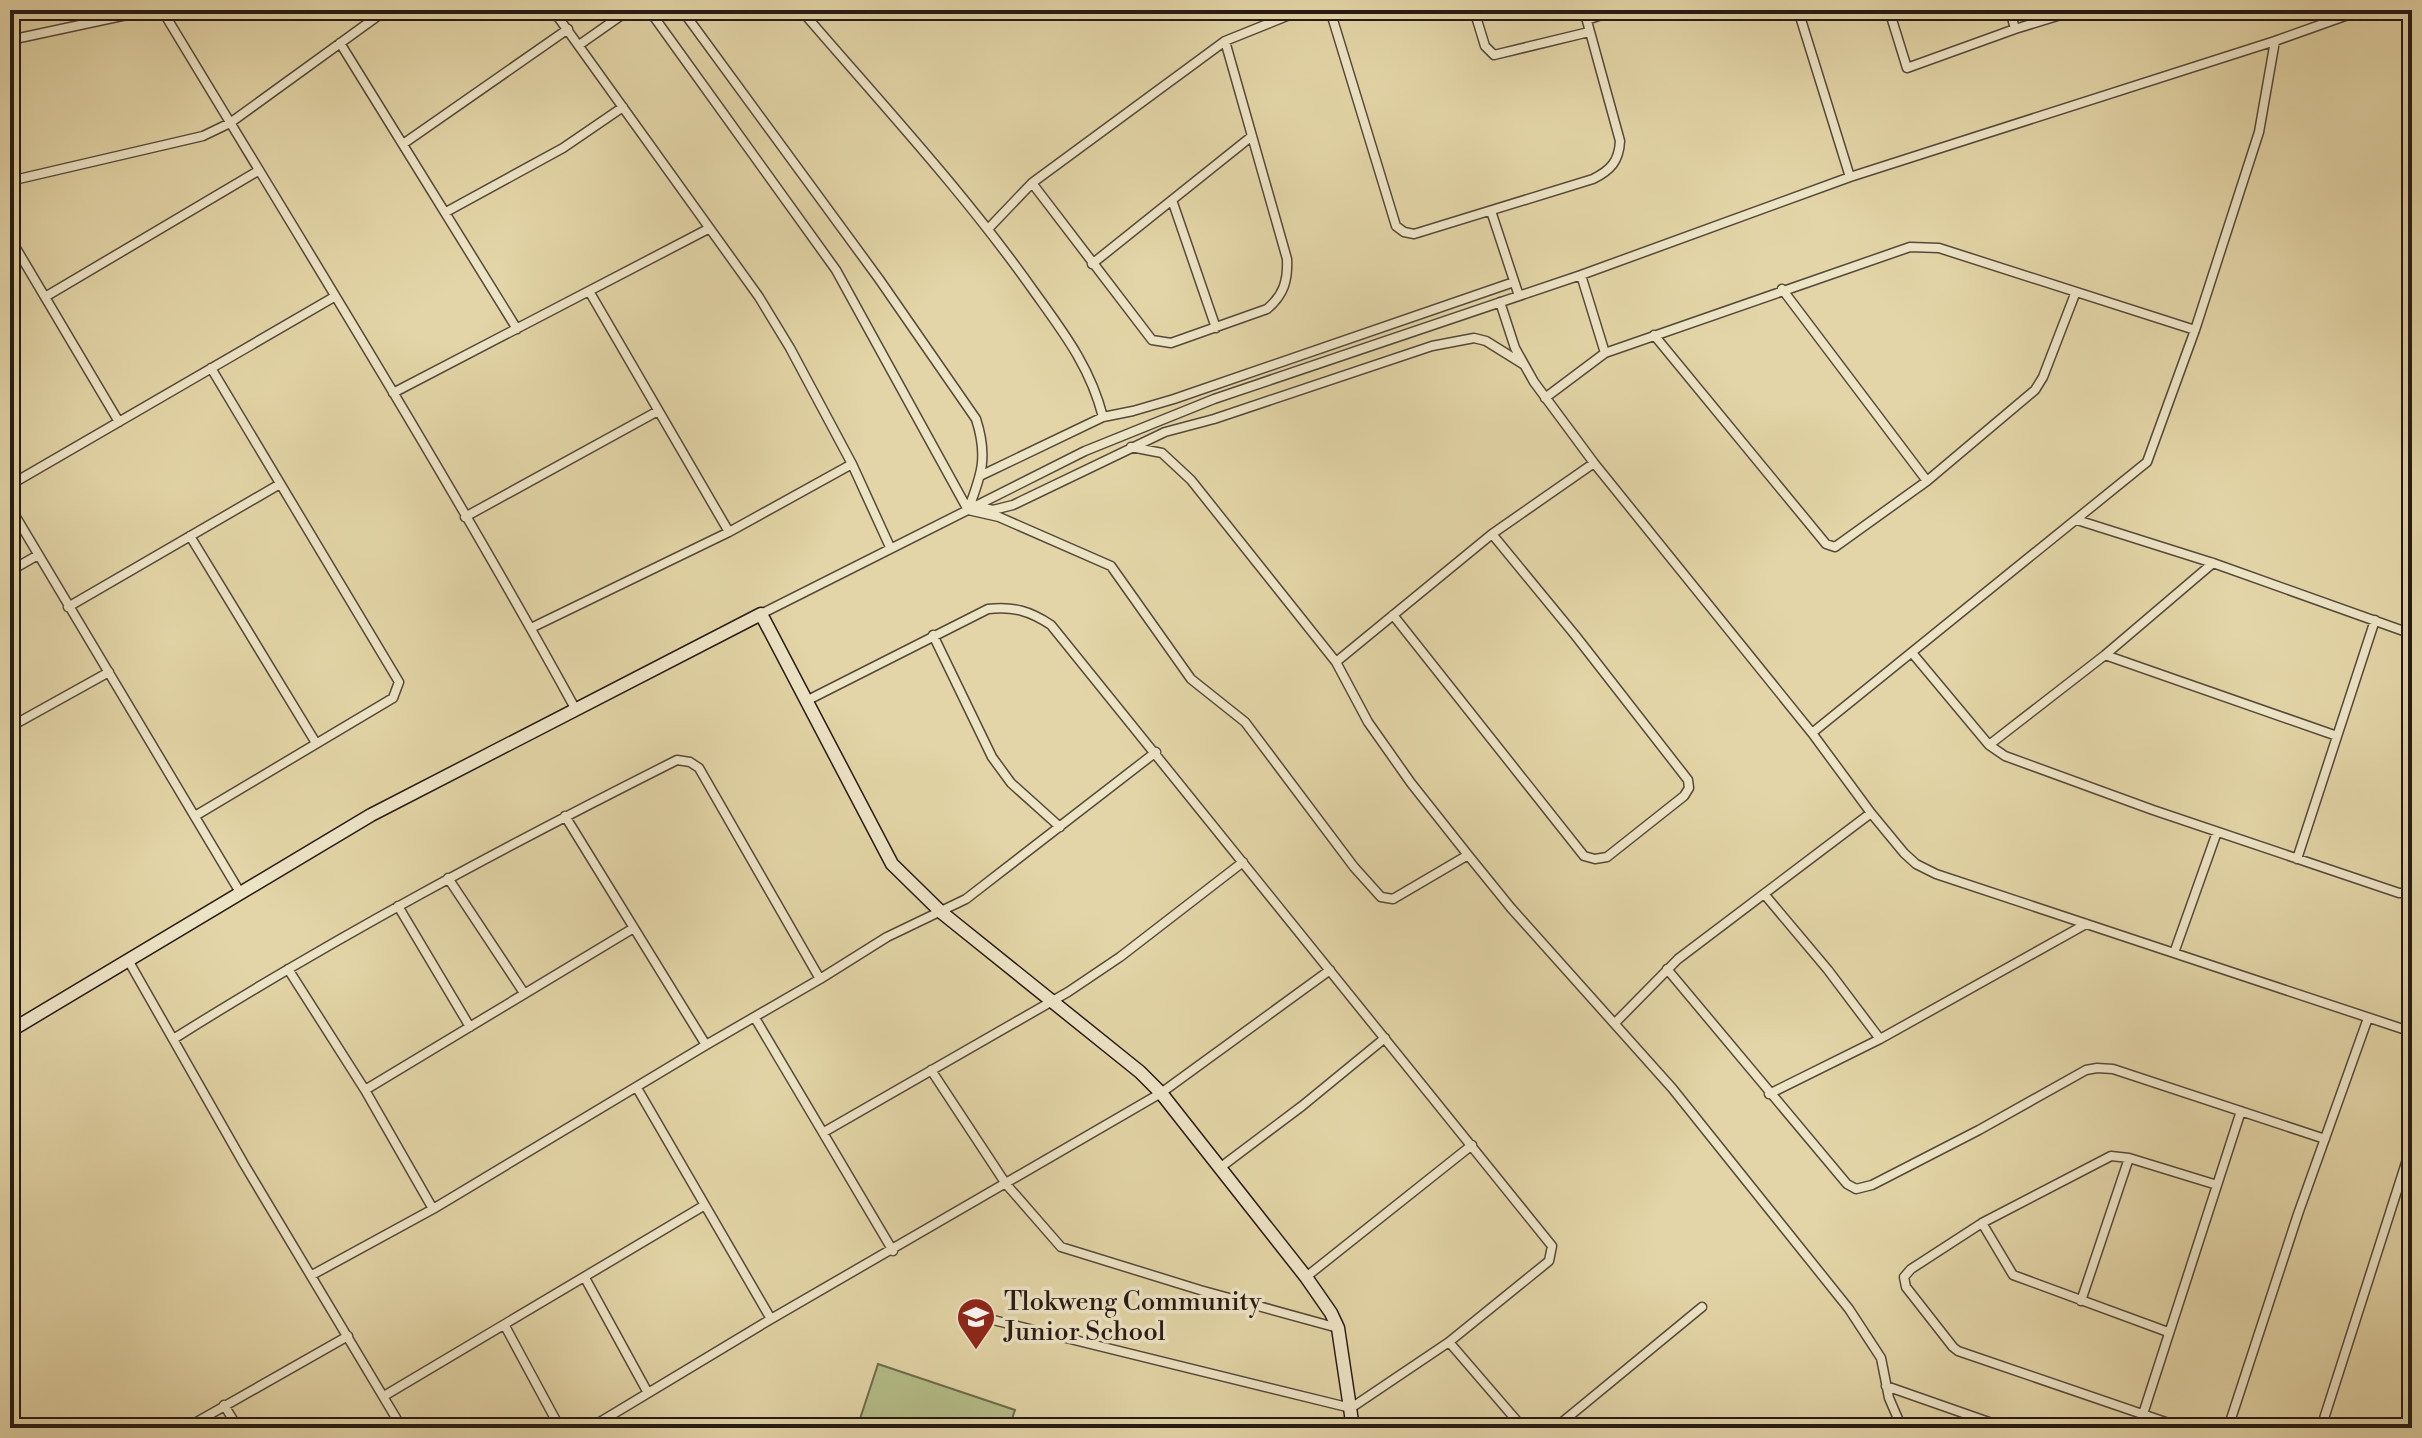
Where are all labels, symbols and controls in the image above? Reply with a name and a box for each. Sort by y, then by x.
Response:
place label: Tlokweng Community Junior School [1003,1286,1262,1348]
school or university icon: Tlokweng Community Junior School [955,1296,997,1351]

